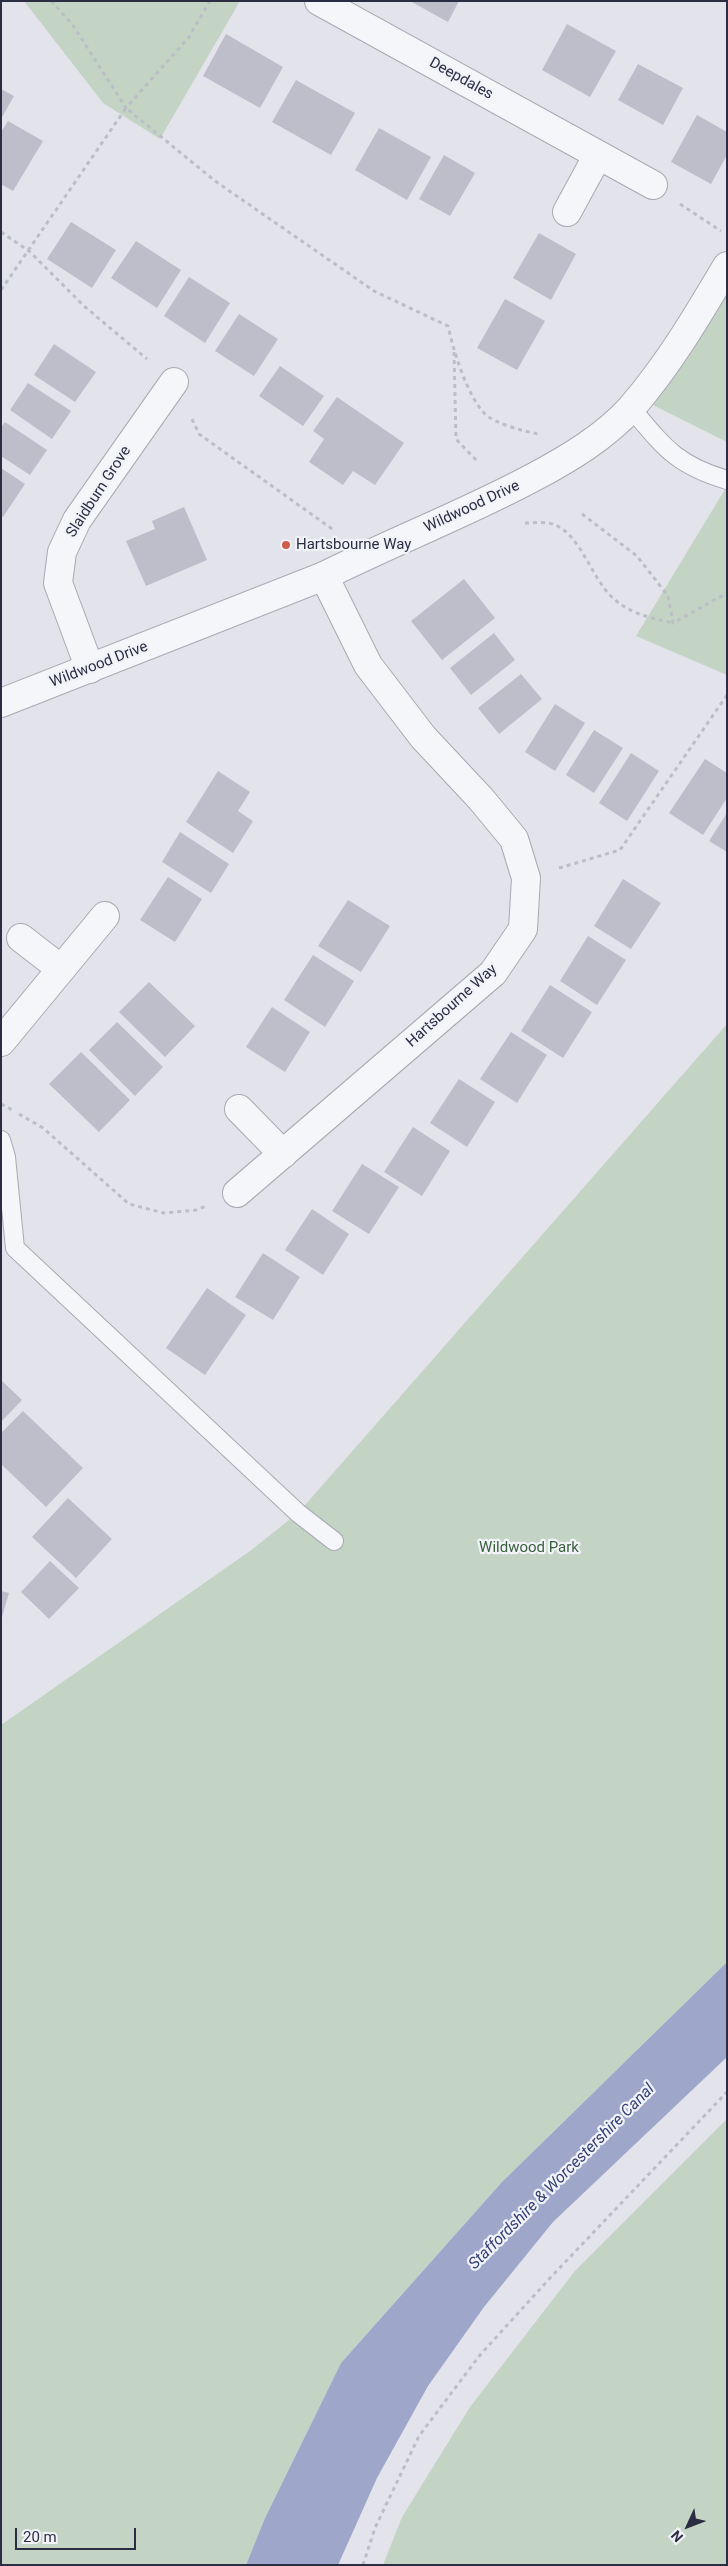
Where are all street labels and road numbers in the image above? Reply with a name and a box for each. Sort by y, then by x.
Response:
street label: Deepdales [426,54,496,104]
street label: Slaidburn Grove [63,443,135,541]
street label: Wildwood Drive [421,477,523,537]
street label: Wildwood Drive [48,638,150,692]
street label: Hartsbourne Way [403,961,501,1051]

